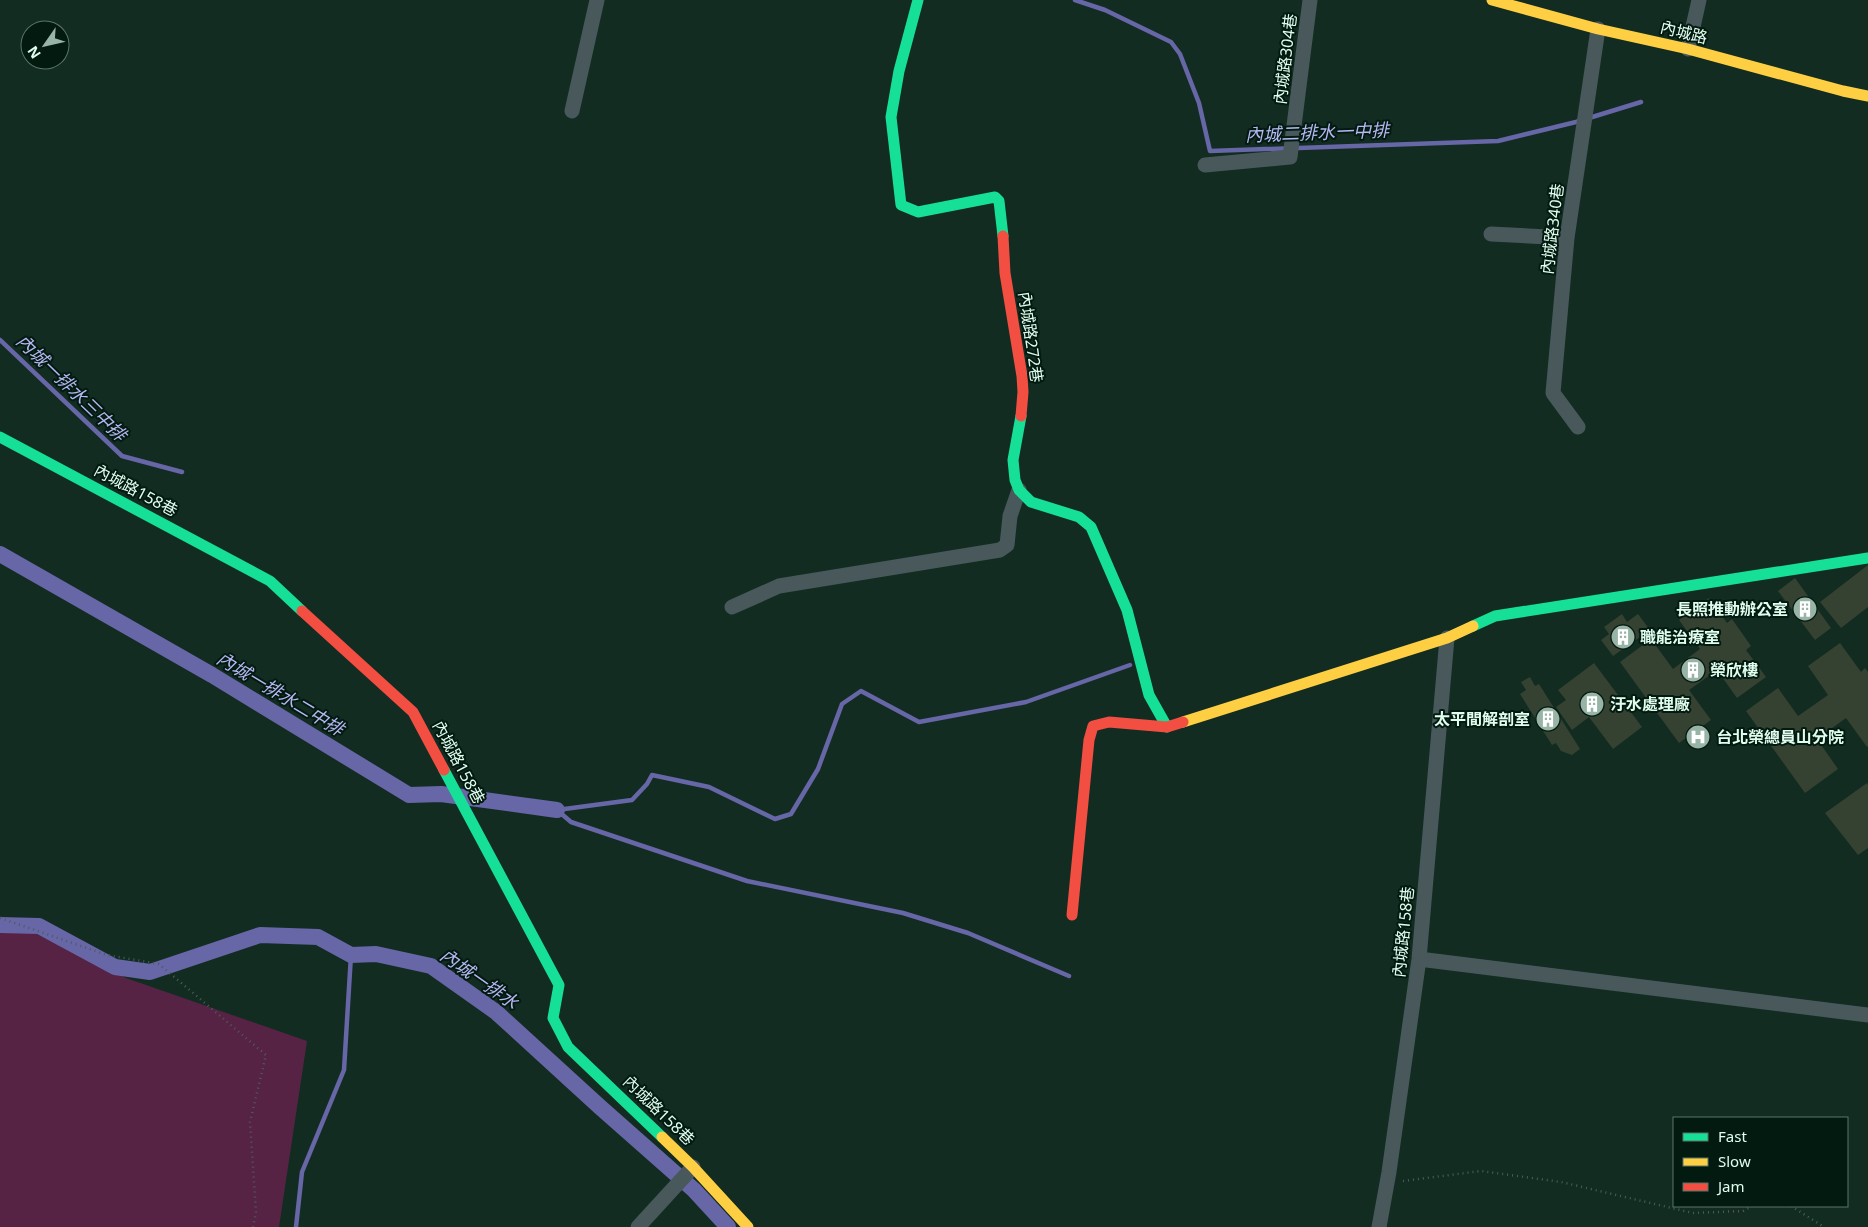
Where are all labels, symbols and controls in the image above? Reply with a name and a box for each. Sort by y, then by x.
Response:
street label: 內城路304巷 [1269,12,1301,106]
street label: 內城路 [1658,16,1710,48]
north arrow [20,20,70,70]
text: N [23,43,45,63]
water label: 內城二排水一中排 [1245,117,1391,147]
street label: 內城路340巷 [1536,182,1568,276]
street label: 內城路272巷 [1014,290,1048,384]
water label: 內城一排水三中排 [12,329,133,447]
street label: 內城路158巷 [90,459,182,521]
building icon: 長照推動辦公室 [1792,596,1818,622]
place label: 長照推動辦公室 [1676,598,1788,620]
building icon: 職能治療室 [1610,624,1636,650]
place label: 職能治療室 [1640,626,1720,648]
water label: 內城一排水二中排 [213,646,350,742]
building icon: 榮欣樓 [1680,657,1706,683]
place label: 榮欣樓 [1710,659,1758,681]
building icon: 汙水處理廠 [1579,691,1605,717]
place label: 汙水處理廠 [1610,693,1690,715]
building icon: 太平間解剖室 [1535,706,1561,732]
place label: 太平間解剖室 [1434,708,1530,730]
street label: 內城路158巷 [428,716,490,808]
hospital icon: 台北榮總員山分院 [1685,724,1711,750]
place label: 台北榮總員山分院 [1716,726,1844,748]
street label: 內城路158巷 [1387,885,1419,979]
water label: 內城一排水 [436,943,524,1014]
street label: 內城路158巷 [618,1070,700,1150]
legend [1673,1117,1848,1207]
text: Fast [1718,1126,1747,1146]
text: Slow [1718,1151,1751,1171]
text: Jam [1716,1176,1745,1196]

